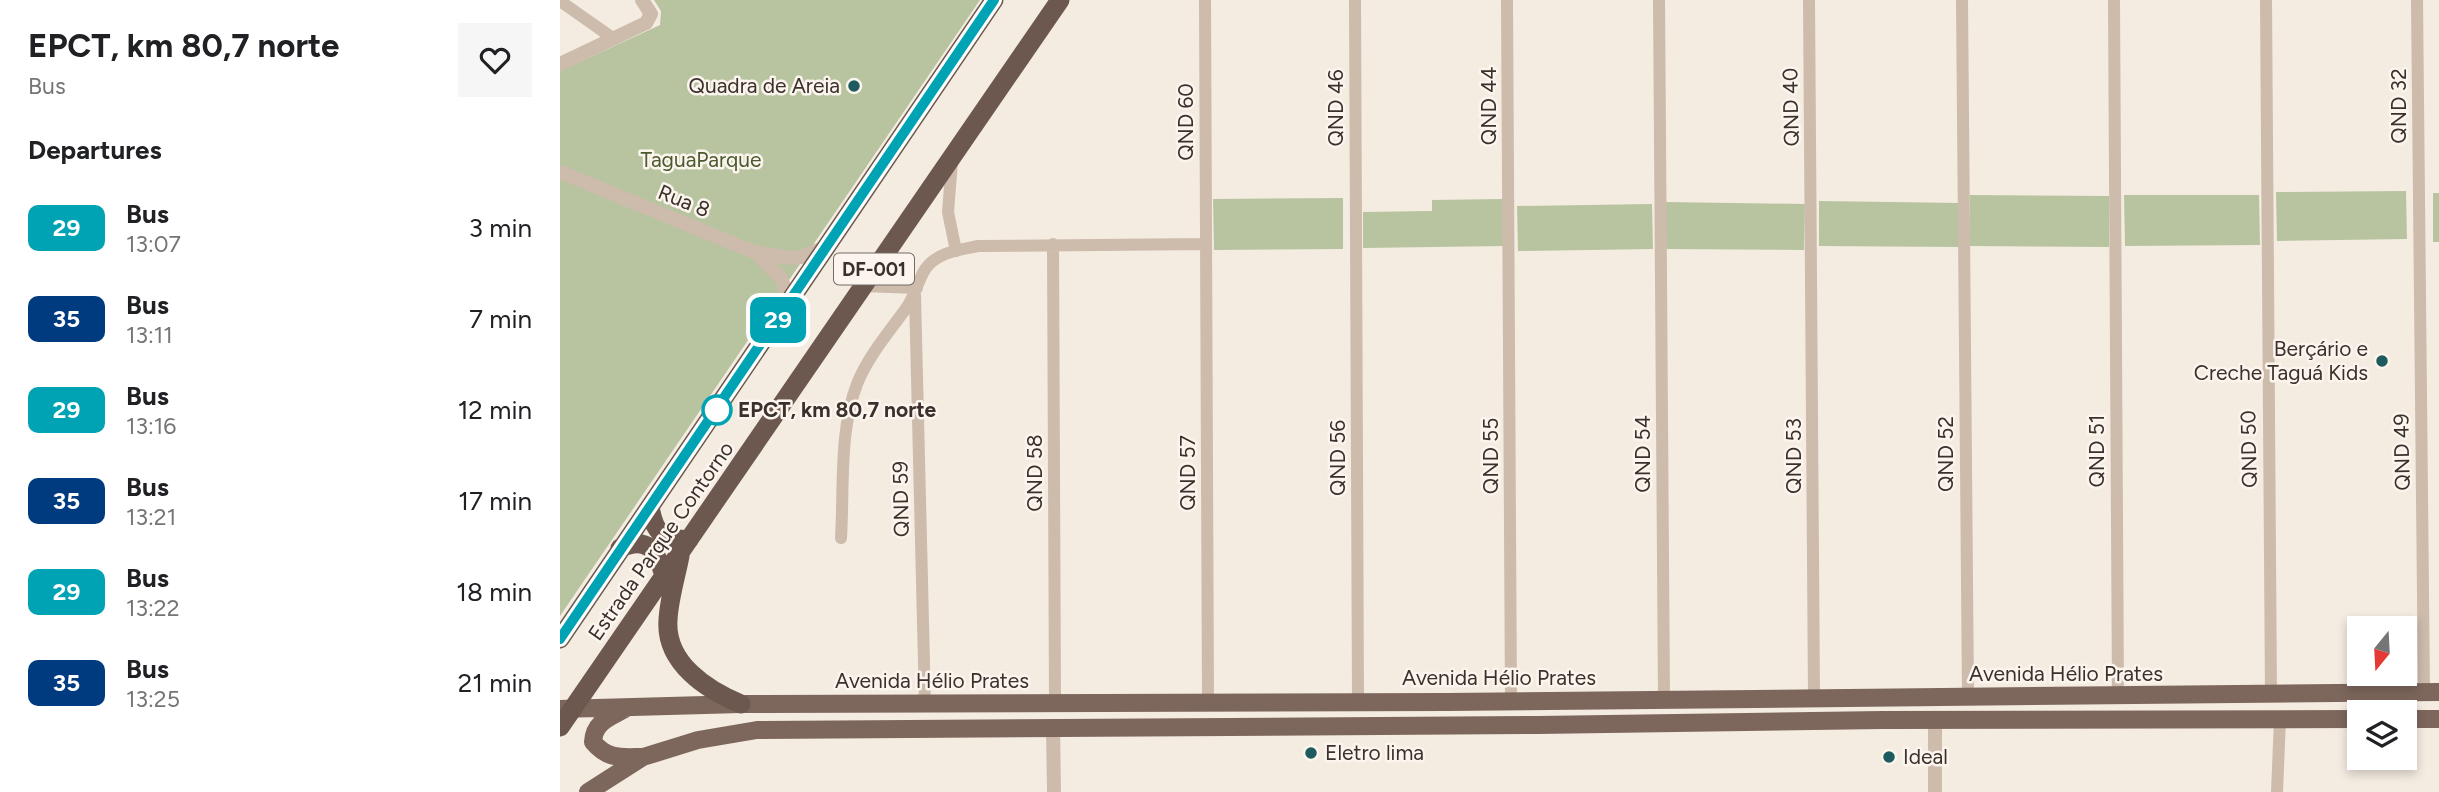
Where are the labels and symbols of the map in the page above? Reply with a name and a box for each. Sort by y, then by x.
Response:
street label: QND 44 [1476,67,1501,145]
street label: QND 40 [1777,67,1804,147]
street label: QND 32 [2386,68,2411,144]
street label: QND 46 [1323,69,1348,147]
place label: Quadra de Areia [689,73,840,98]
marker: Quadra de Areia [846,78,862,94]
street label: QND 60 [1173,83,1198,161]
park label: TaguaParque [641,147,761,172]
street label: Rua 8 [655,179,714,222]
road number: DF-001 [834,254,914,284]
line badge: 29 [746,297,809,343]
place label: Berçário e Creche Taguá Kids [2194,336,2368,385]
marker: Berçário e Creche Taguá Kids [2374,353,2390,369]
marker: EPCT, km 80,7 norte [702,395,732,425]
place label: EPCT, km 80,7 norte [738,397,936,422]
street label: QND 50 [2235,410,2262,488]
street label: QND 49 [2388,413,2415,491]
street label: QND 51 [2084,414,2109,488]
street label: QND 54 [1630,415,1655,493]
street label: QND 52 [1933,416,1958,492]
street label: QND 55 [1478,418,1503,494]
street label: QND 53 [1781,418,1806,494]
street label: QND 56 [1325,420,1350,496]
street label: QND 58 [1022,434,1047,512]
street label: QND 57 [1175,435,1200,511]
street label: Estrada Parque Contorno [583,437,739,645]
street label: QND 59 [887,461,914,537]
north arrow [2347,616,2417,686]
street label: Avenida Hélio Prates [1969,661,2163,686]
street label: Avenida Hélio Prates [1402,665,1596,690]
street label: Avenida Hélio Prates [835,668,1029,693]
place label: Eletro lima [1325,740,1424,765]
place label: Ideal [1903,744,1948,769]
marker: Eletro lima [1303,745,1319,761]
marker: Ideal [1881,749,1897,765]

